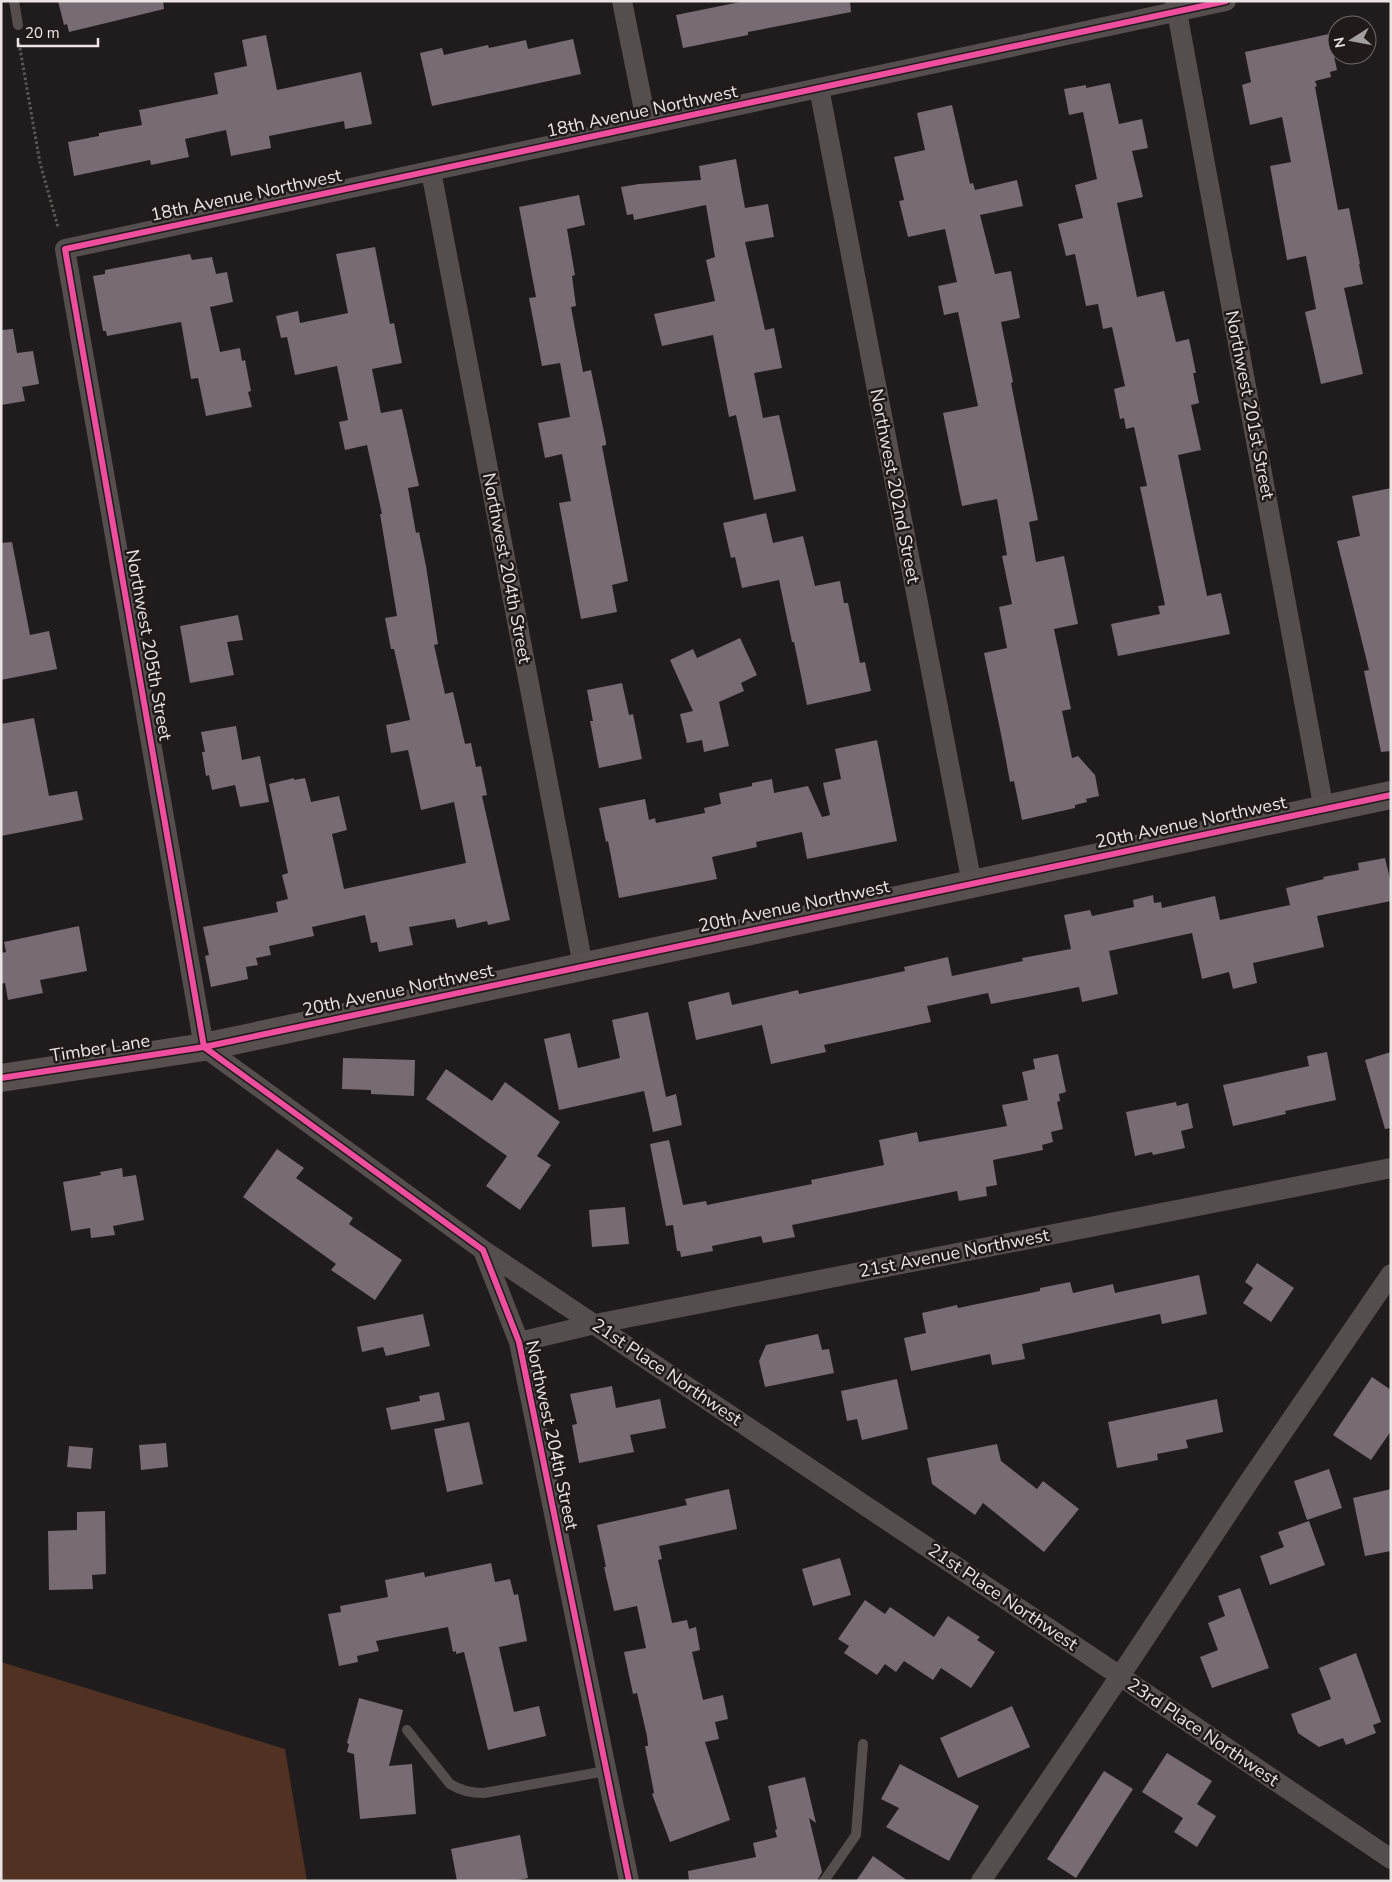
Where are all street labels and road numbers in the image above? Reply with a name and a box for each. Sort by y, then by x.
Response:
street label: 18th Avenue Northwest [544,79,740,143]
street label: 18th Avenue Northwest [148,163,344,227]
street label: Northwest 201st Street [1220,309,1280,502]
street label: Northwest 202nd Street [864,387,926,586]
street label: Northwest 204th Street [477,471,537,666]
street label: Northwest 205th Street [120,548,178,743]
street label: 20th Avenue Northwest [1093,790,1289,854]
street label: 20th Avenue Northwest [696,874,892,938]
street label: 20th Avenue Northwest [300,958,496,1022]
street label: Timber Lane [48,1028,152,1068]
street label: 21st Avenue Northwest [857,1223,1052,1283]
street label: 21st Place Northwest [587,1313,747,1432]
street label: Northwest 204th Street [520,1338,584,1533]
street label: 21st Place Northwest [923,1538,1083,1657]
street label: 23rd Place Northwest [1123,1672,1284,1792]

